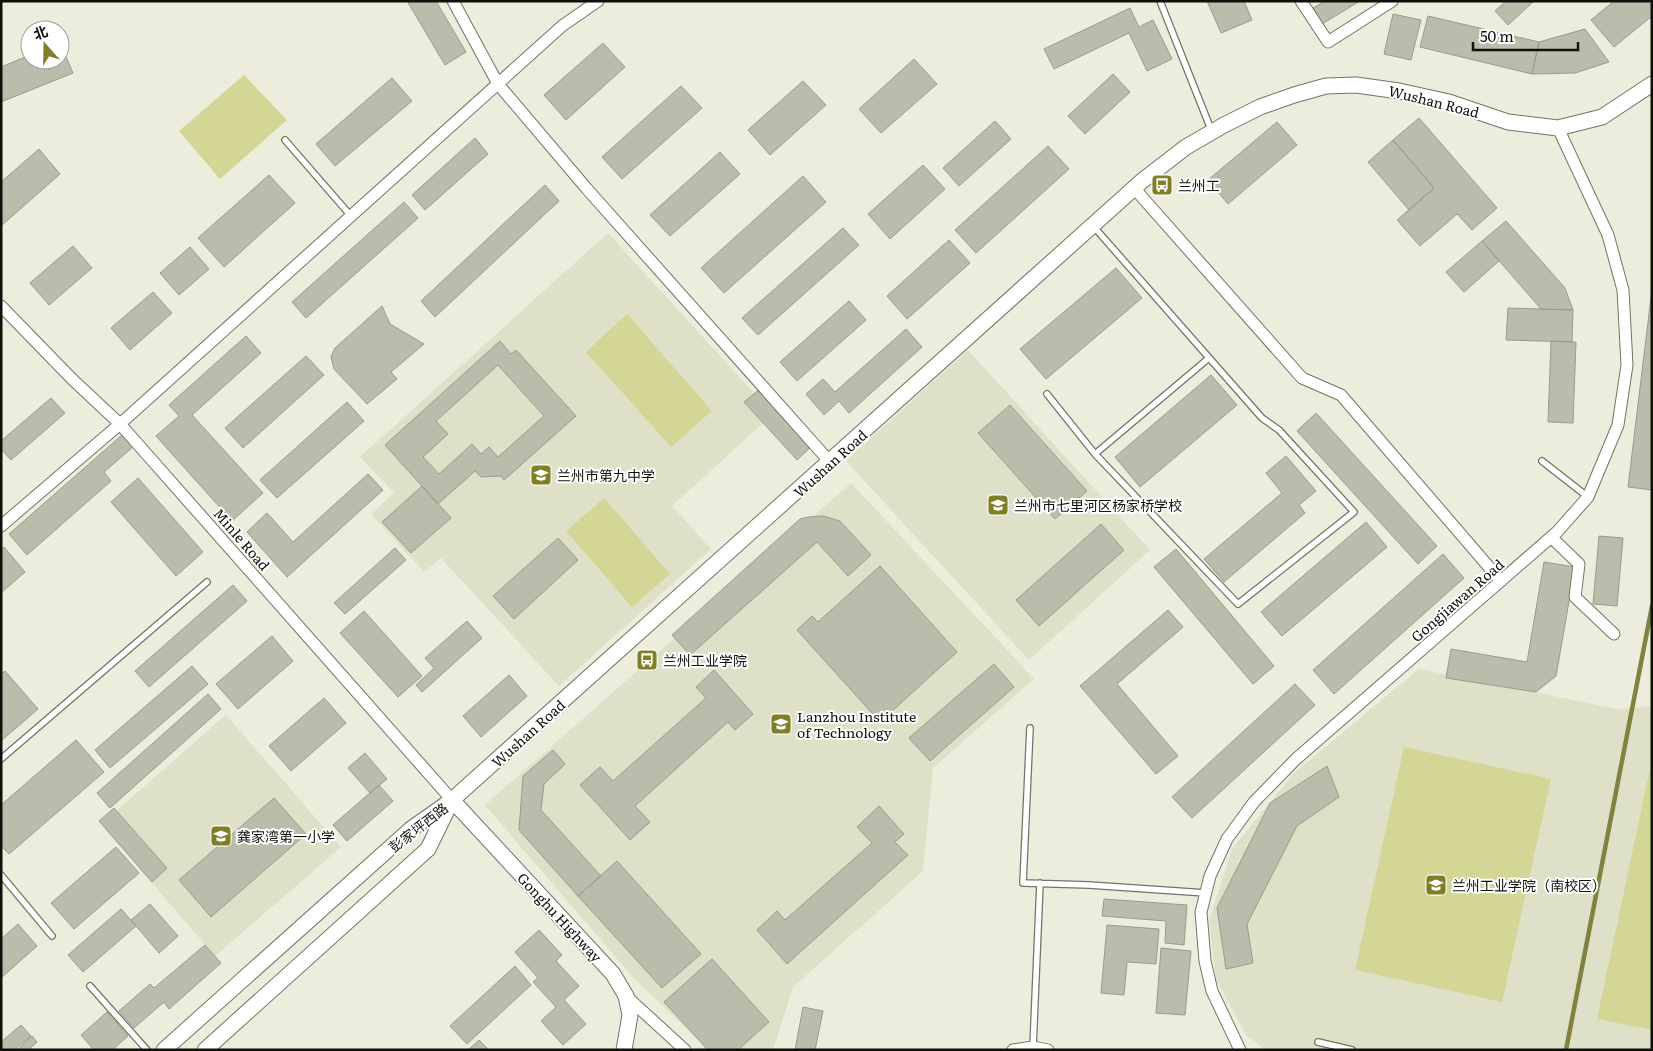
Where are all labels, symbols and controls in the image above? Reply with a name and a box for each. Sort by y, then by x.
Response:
north arrow [20,20,70,70]
text: 北 [30,20,50,44]
scale bar [1473,20,1578,52]
text: 50 m [1480,24,1514,47]
street label: Wushan Road [1387,80,1482,122]
bus stop icon: 兰州工 [1150,173,1174,197]
place label: 兰州工 [1178,175,1220,195]
street label: Wushan Road [789,424,871,501]
school or university icon: 兰州市第九中学 [529,463,553,487]
place label: 兰州市第九中学 [557,465,655,485]
school or university icon: 兰州市七里河区杨家桥学校 [986,493,1010,517]
place label: 兰州市七里河区杨家桥学校 [1014,495,1182,515]
street label: Minle Road [209,504,275,575]
street label: Gongjiawan Road [1406,554,1508,646]
bus stop icon: 兰州工业学院 [635,648,659,672]
place label: 兰州工业学院 [663,650,747,670]
street label: Wushan Road [487,694,569,771]
place label: Lanzhou Institute of Technology [797,706,916,742]
school or university icon: Lanzhou Institute of Technology [769,712,793,736]
street label: 彭家坪西路 [384,798,452,856]
school or university icon: 龚家湾第一小学 [209,824,233,848]
place label: 龚家湾第一小学 [237,826,335,846]
street label: Gonghu Highway [513,868,607,967]
school or university icon: 兰州工业学院（南校区） [1424,873,1448,897]
place label: 兰州工业学院（南校区） [1452,875,1606,895]

